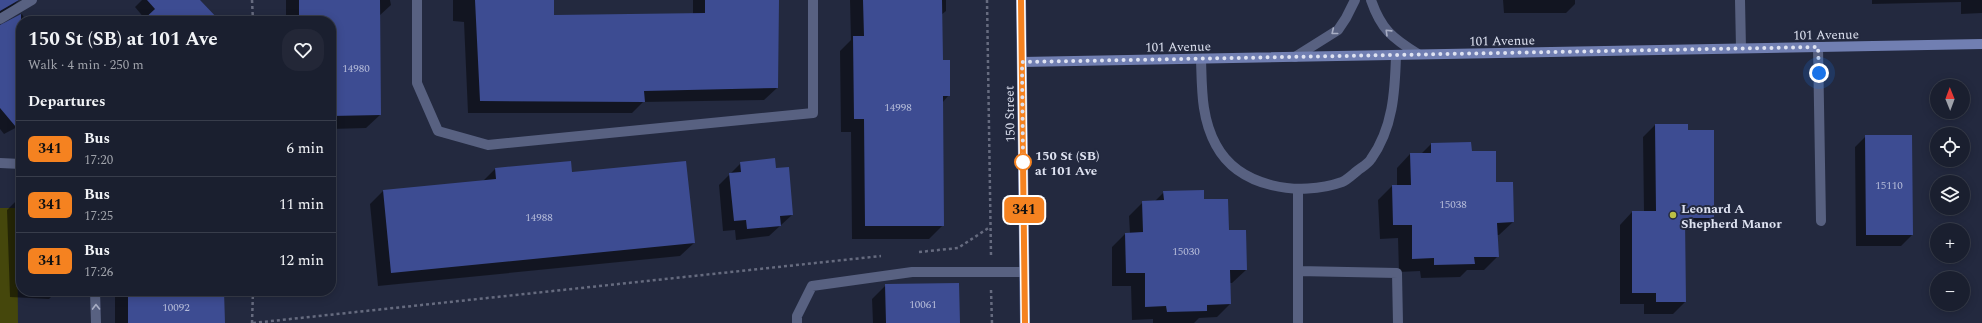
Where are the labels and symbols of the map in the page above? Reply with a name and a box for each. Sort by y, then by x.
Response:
street label: 101 Avenue [1793,24,1859,46]
one-way arrow [1331,28,1339,35]
one-way arrow [1385,29,1393,37]
street label: 101 Avenue [1469,30,1535,52]
street label: 101 Avenue [1145,36,1211,58]
house number: 14980 [342,60,370,77]
your location [1809,63,1829,83]
north arrow [1930,79,1970,119]
street label: 150 Street [999,85,1020,143]
house number: 14998 [884,99,912,116]
place label: 150 St (SB) at 101 Ave [1035,146,1099,181]
marker: 150 St (SB) at 101 Ave [1014,153,1032,171]
house number: 15110 [1875,177,1903,194]
house number: 15038 [1439,196,1467,213]
line badge: 341 [1001,197,1047,223]
place label: Leonard A Shepherd Manor [1681,199,1782,234]
house number: 14988 [525,209,553,226]
marker: Leonard A Shepherd Manor [1668,210,1678,220]
house number: 15030 [1172,243,1200,260]
house number: 10061 [909,296,937,313]
house number: 10092 [162,299,190,316]
one-way arrow [92,304,100,310]

